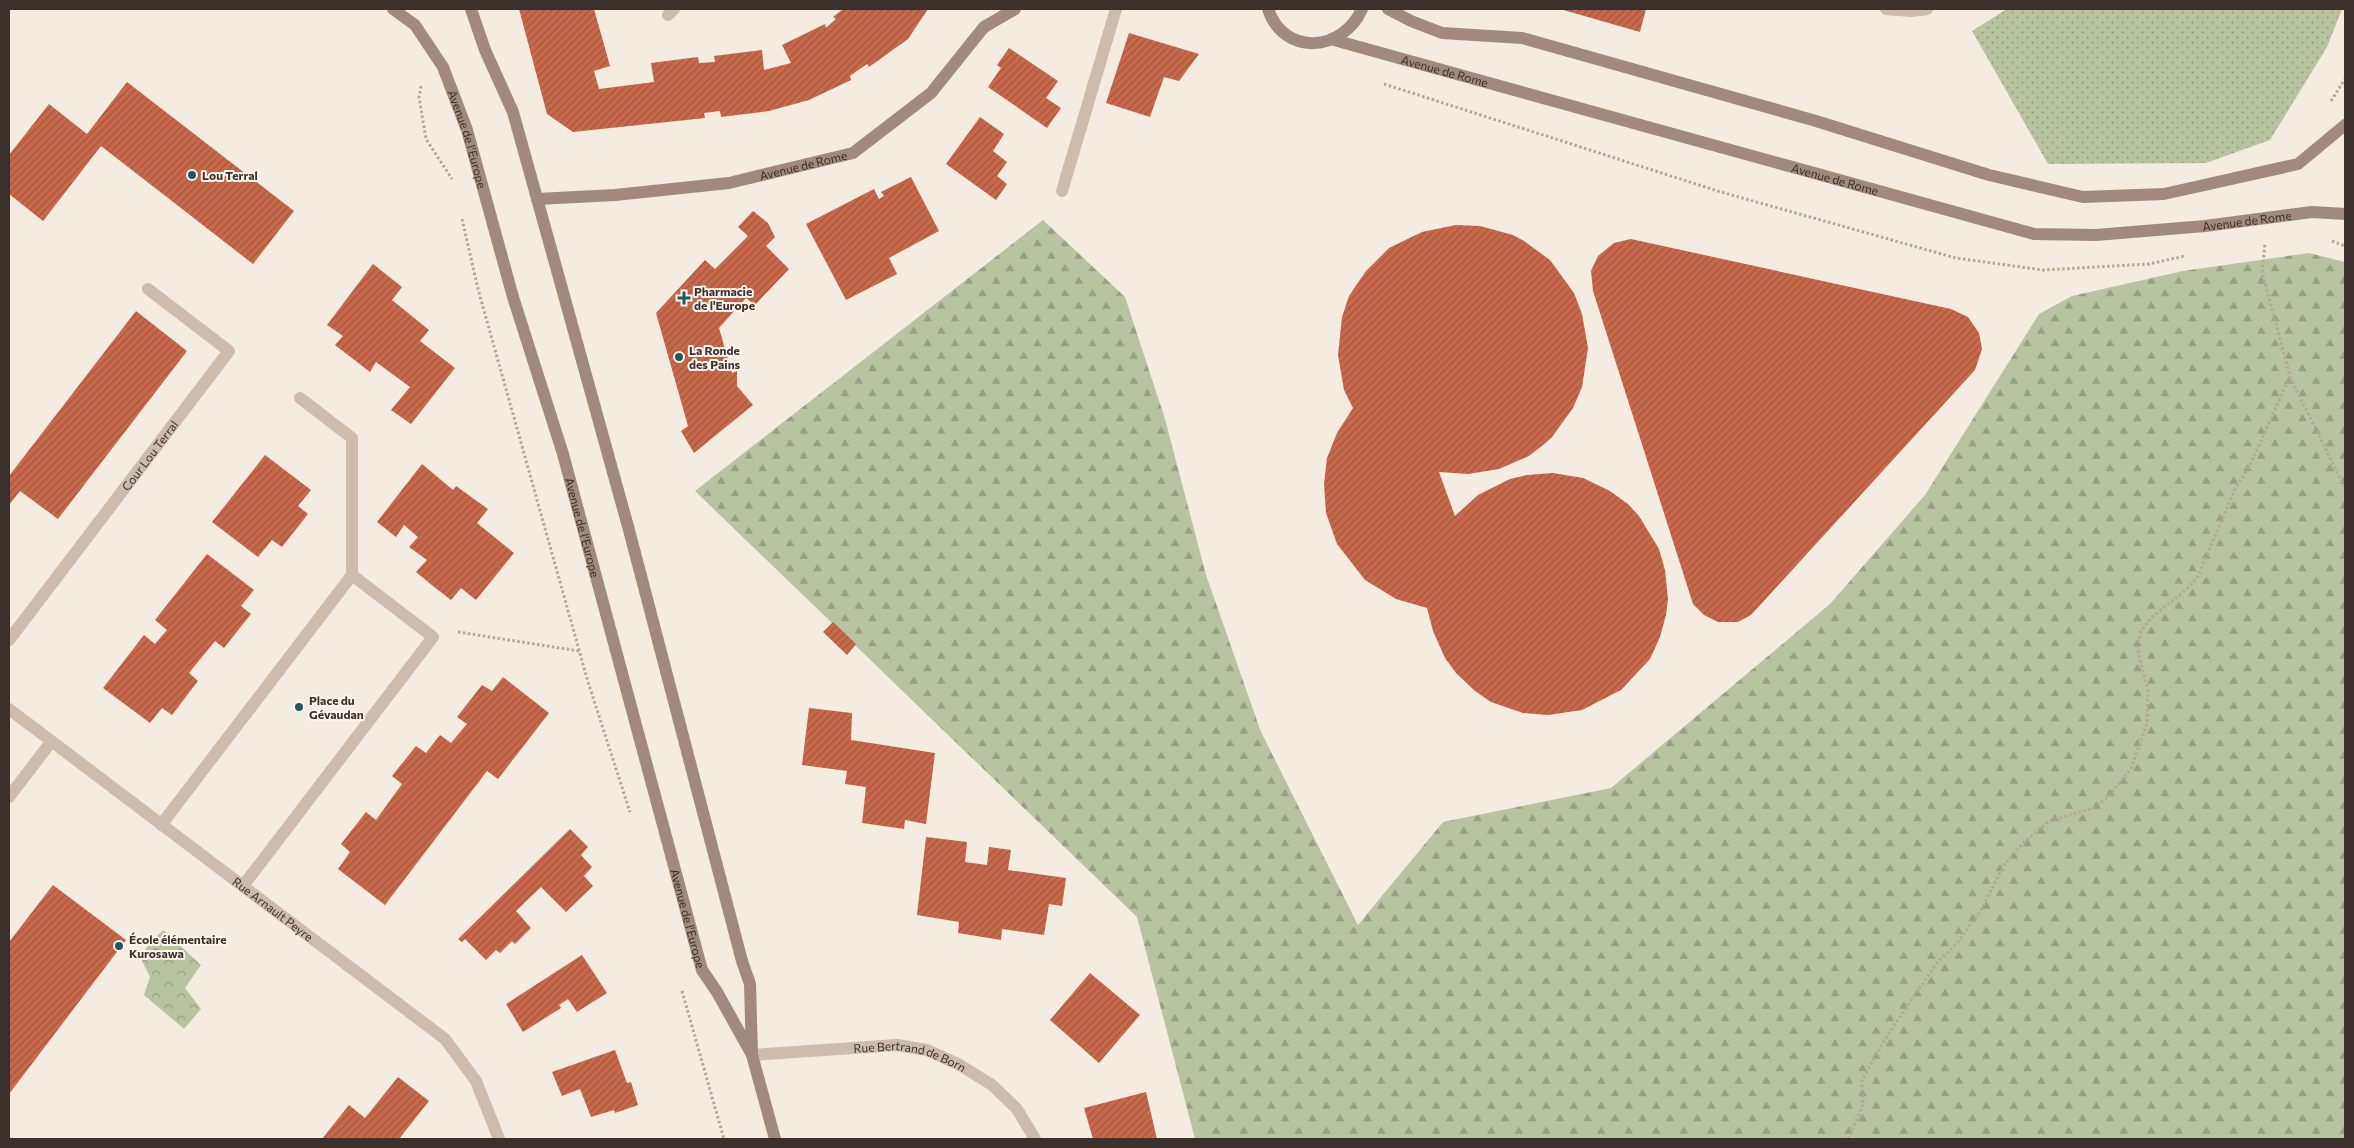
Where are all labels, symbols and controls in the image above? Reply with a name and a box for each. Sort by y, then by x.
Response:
street label: Avenue de Rome [1400,52,1490,89]
street label: Avenue de l'Europe [445,88,490,190]
street label: Avenue de Rome [758,148,848,182]
street label: Avenue de Rome [1790,160,1880,198]
place label: Lou Terral [202,168,258,182]
marker: Lou Terral [186,169,198,181]
street label: Avenue de Rome [2202,208,2292,233]
place label: Pharmacie de l'Europe [694,284,755,312]
marker: Pharmacie de l'Europe [678,292,690,304]
place label: La Ronde des Pains [689,343,741,371]
marker: La Ronde des Pains [673,351,685,363]
street label: Cour Lou Terral [118,418,181,493]
street label: Avenue de l'Europe [563,476,603,579]
place label: Place du Gévaudan [309,693,364,721]
marker: Place du Gévaudan [293,701,305,713]
street label: Avenue de l'Europe [668,867,708,970]
street label: Rue Arnault Peyre [230,874,316,944]
place label: École élémentaire Kurosawa [129,932,227,960]
marker: École élémentaire Kurosawa [113,940,125,952]
street label: Rue Bertrand de Born [853,1038,969,1074]

